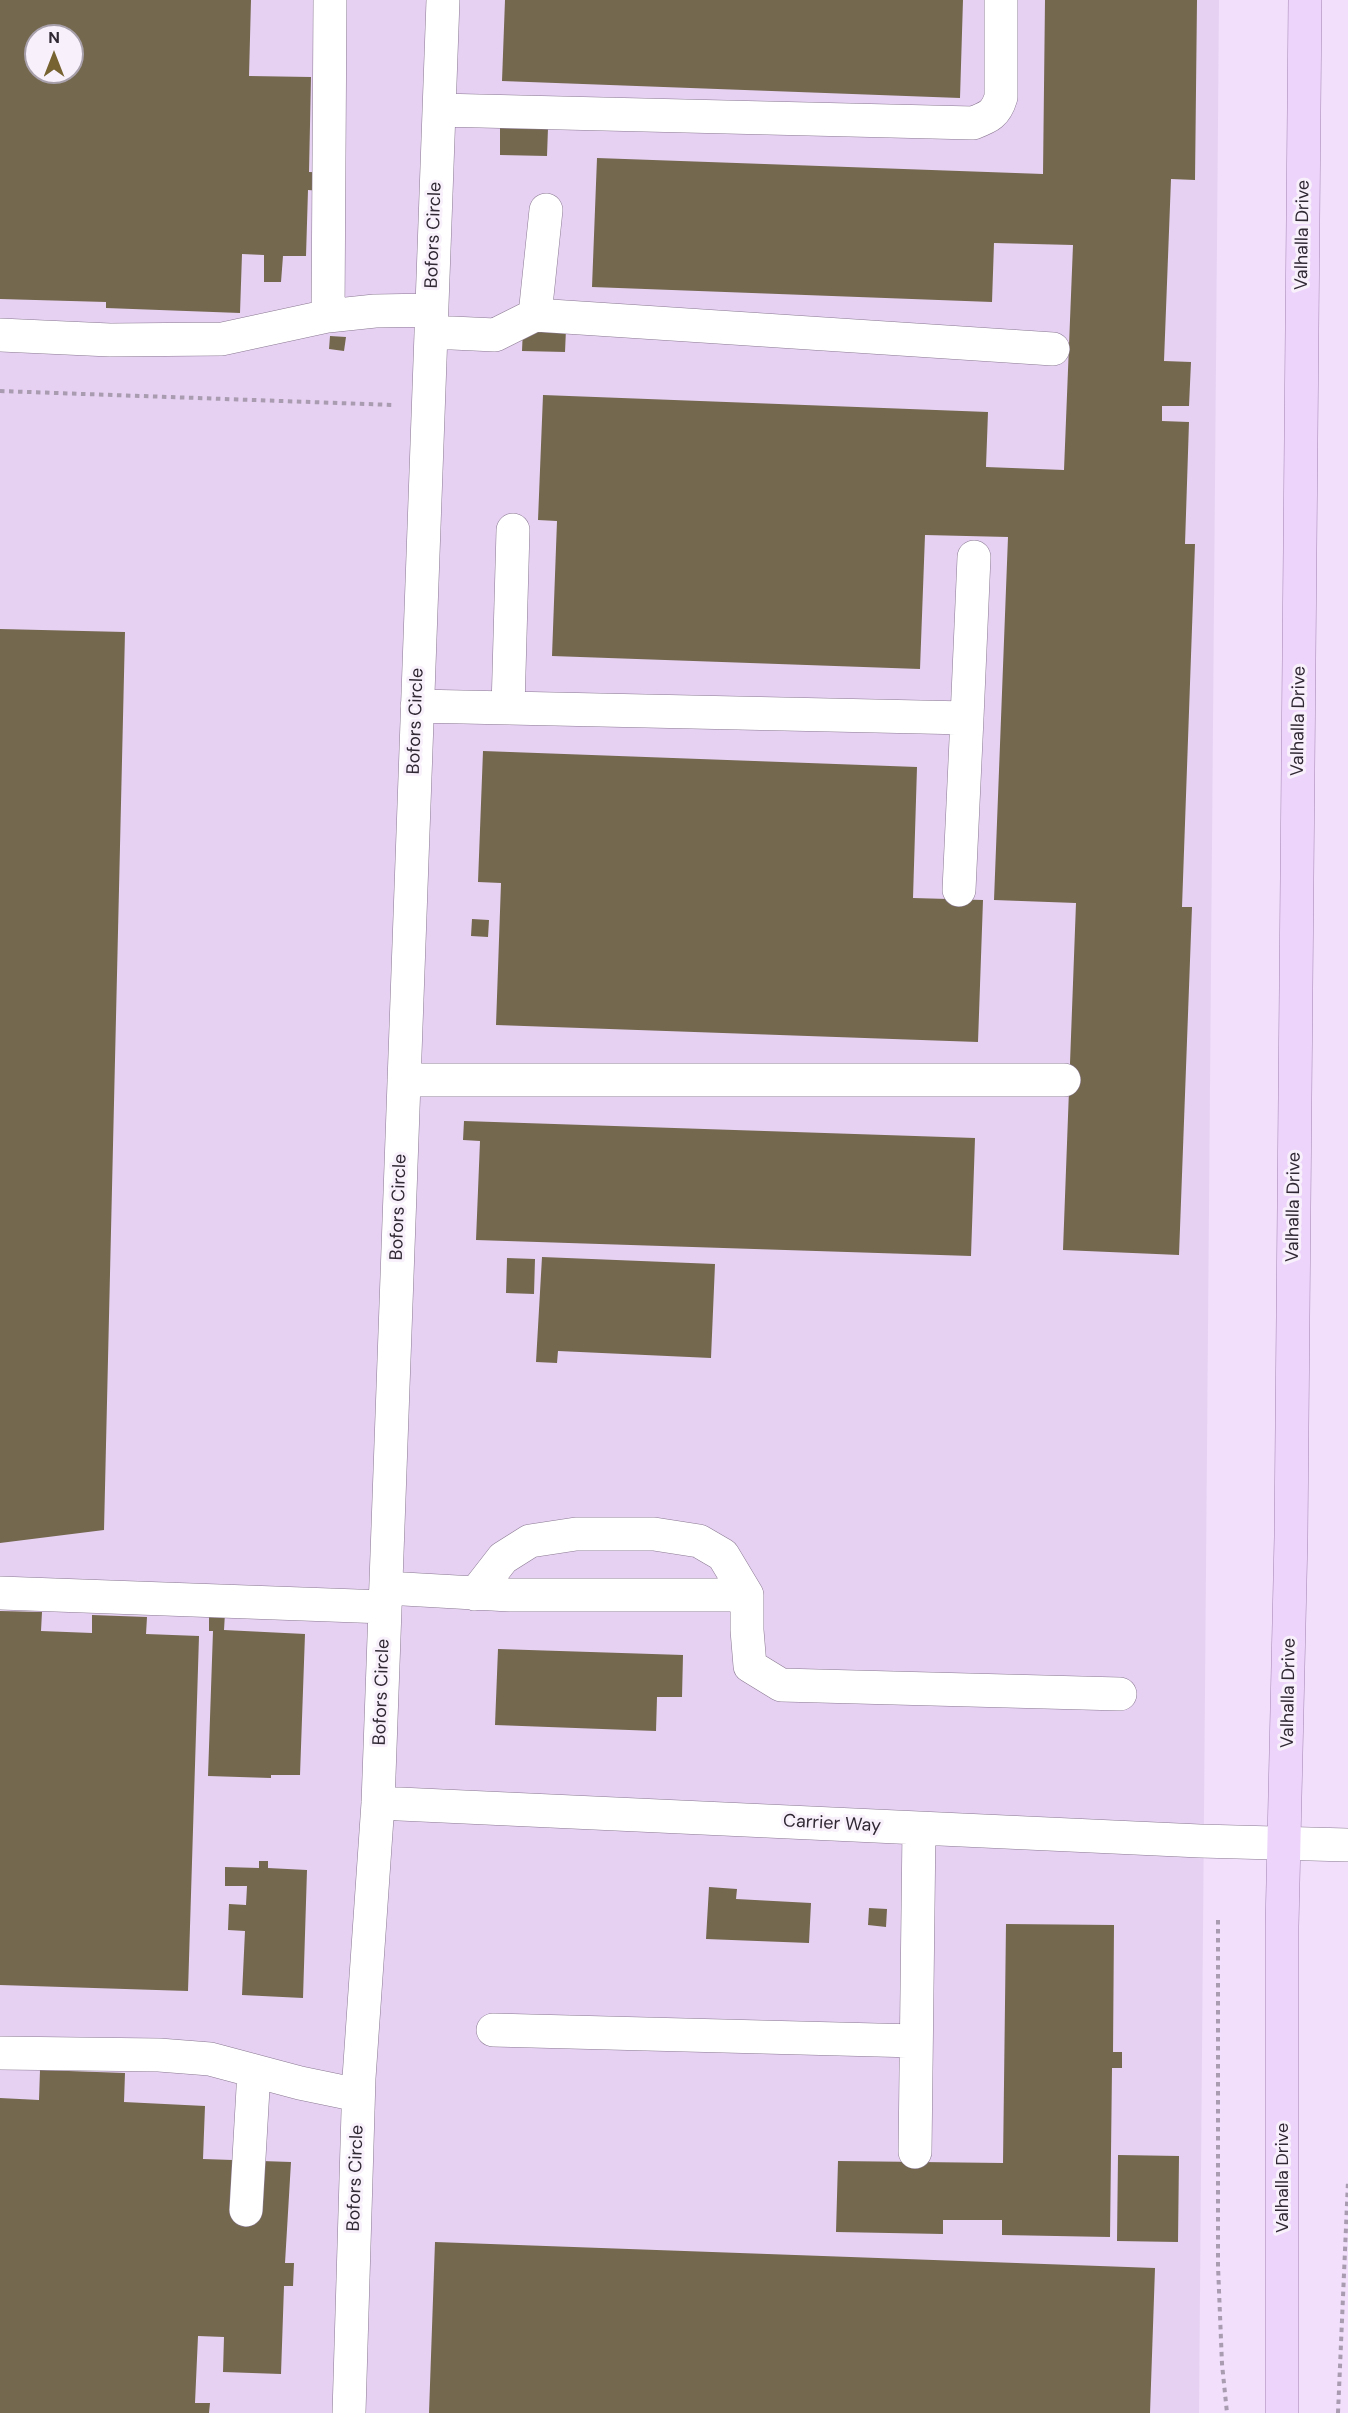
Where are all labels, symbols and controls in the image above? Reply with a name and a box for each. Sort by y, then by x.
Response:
north arrow [24,24,84,84]
text: N [48,27,60,48]
street label: Valhalla Drive [1291,180,1315,290]
street label: Bofors Circle [421,181,447,289]
street label: Valhalla Drive [1287,666,1311,776]
street label: Bofors Circle [403,667,429,775]
street label: Valhalla Drive [1282,1152,1306,1262]
street label: Bofors Circle [386,1153,412,1261]
street label: Bofors Circle [369,1638,395,1746]
street label: Valhalla Drive [1277,1638,1301,1748]
street label: Carrier Way [782,1811,882,1837]
street label: Valhalla Drive [1272,2123,1294,2233]
street label: Bofors Circle [343,2124,369,2232]

